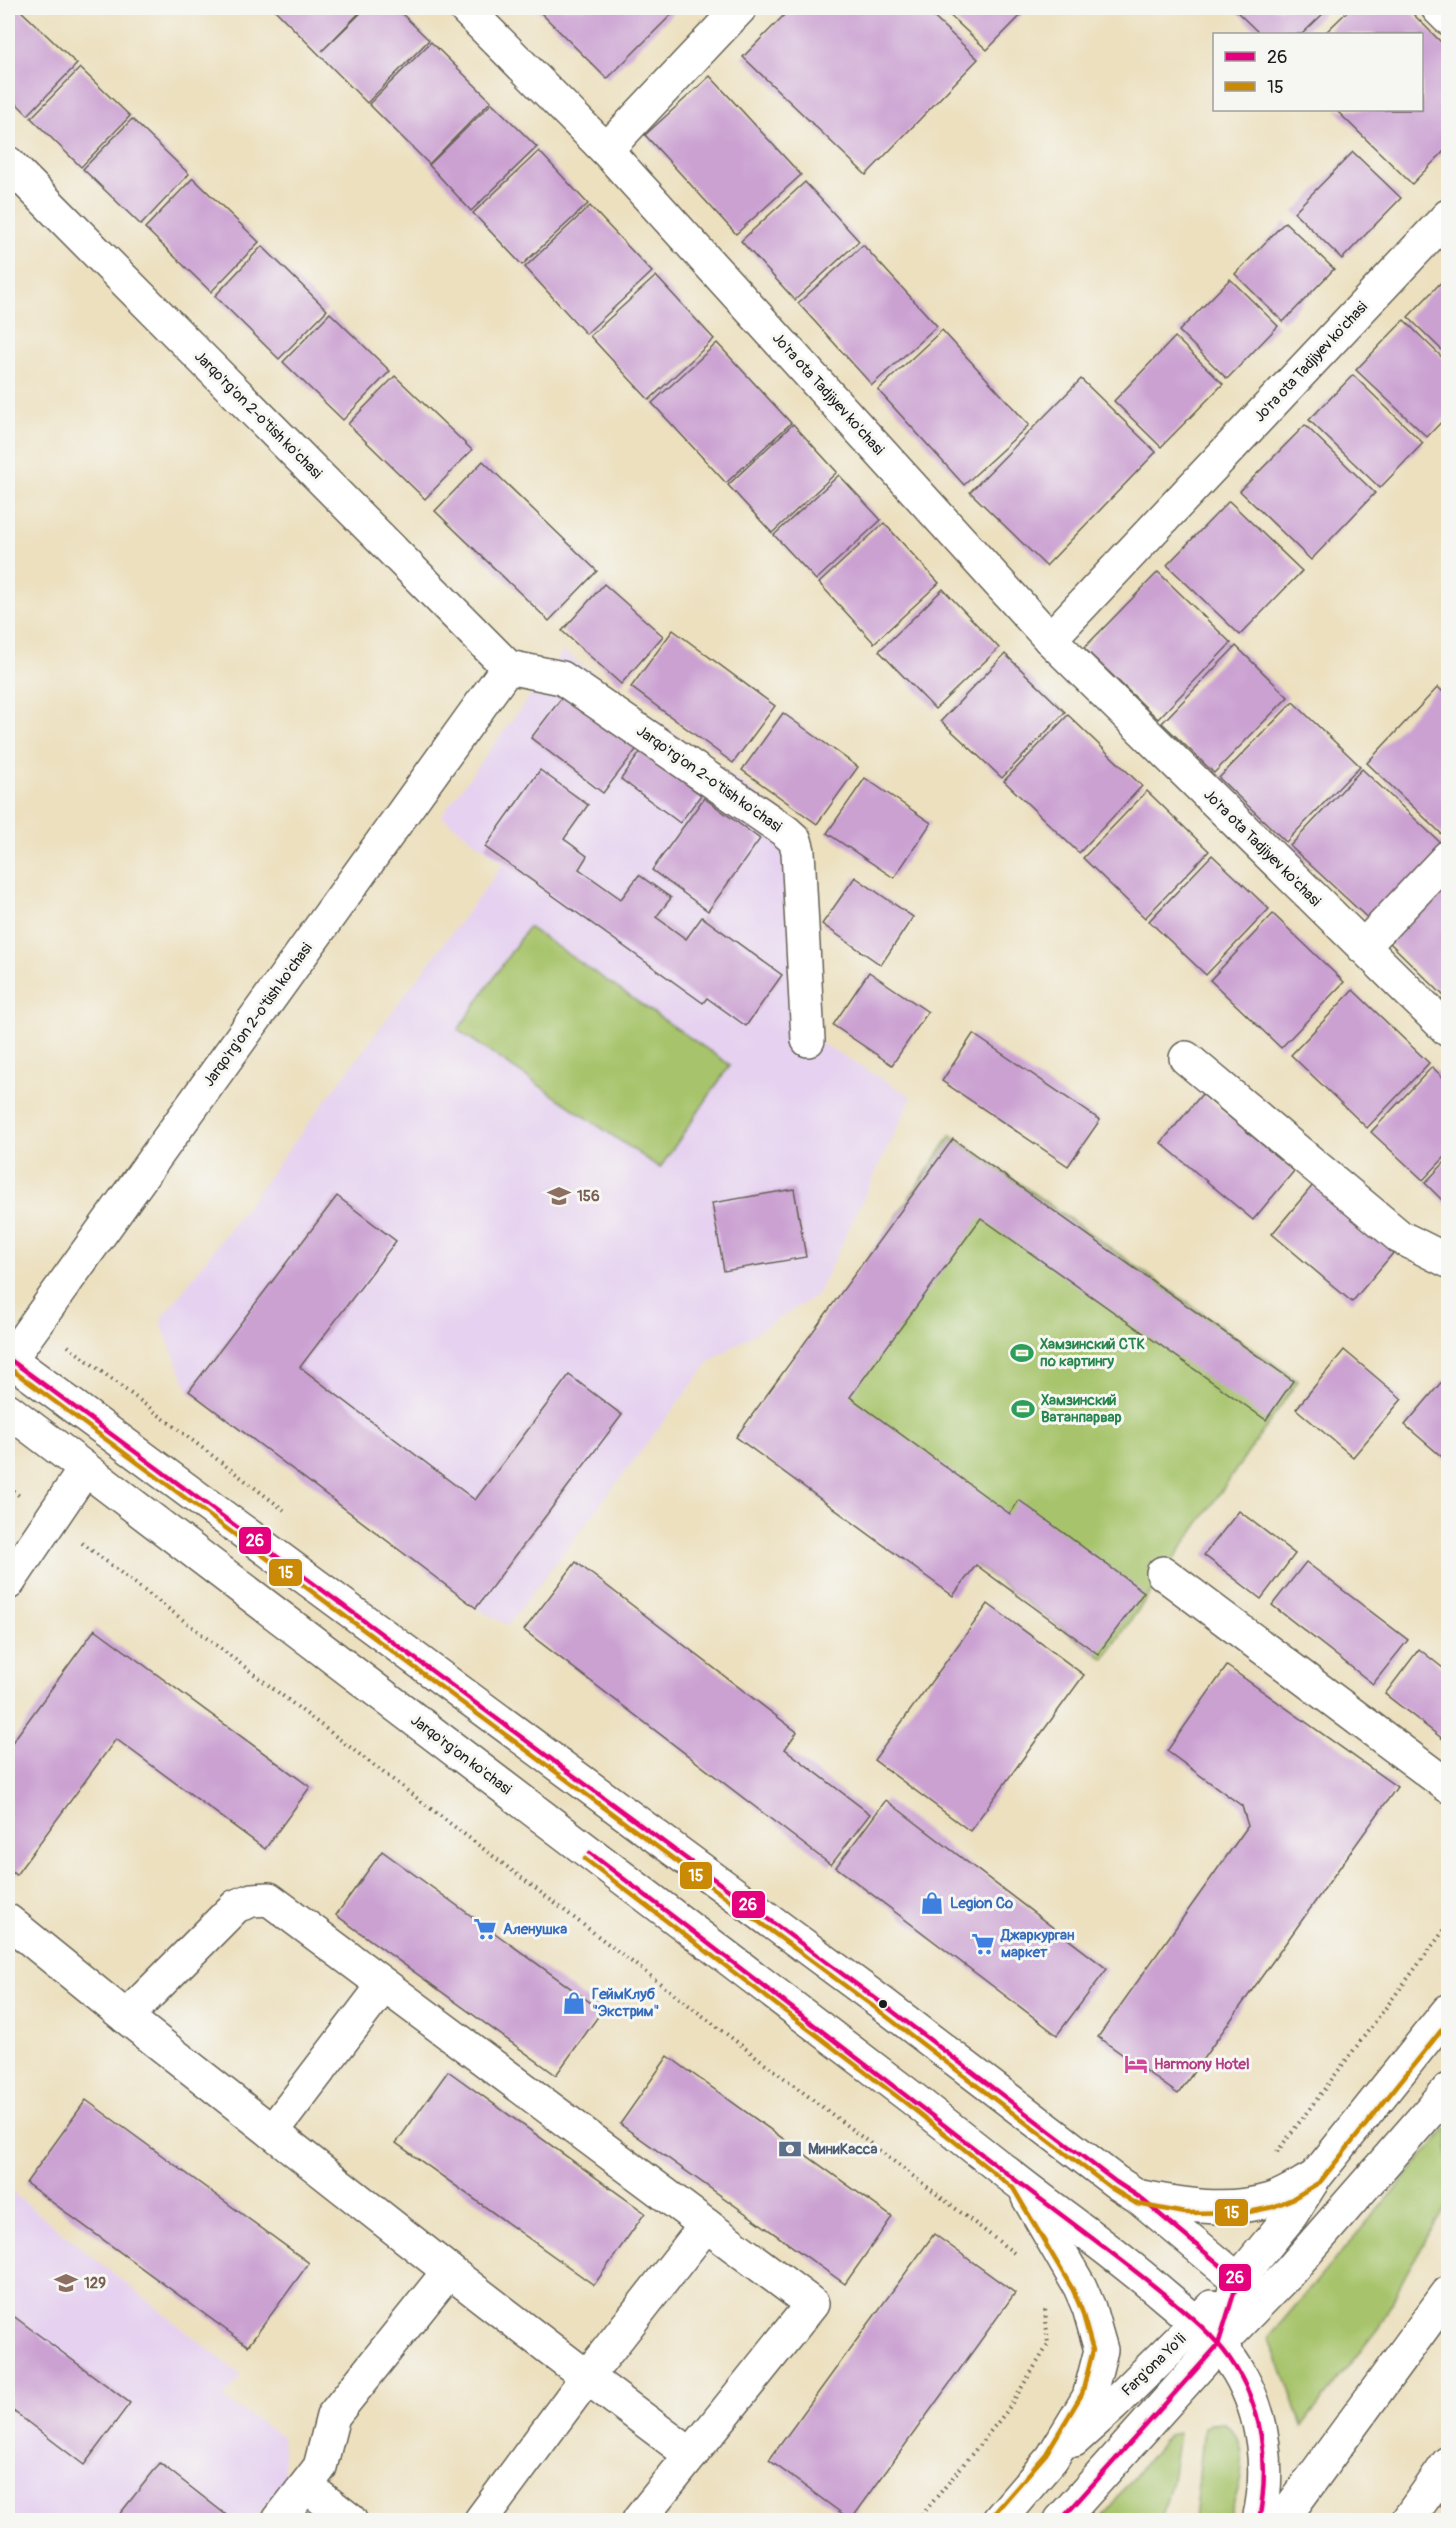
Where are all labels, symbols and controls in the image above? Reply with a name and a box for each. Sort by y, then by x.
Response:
legend [1213,33,1423,111]
text: 26 [1267,46,1288,69]
text: 15 [1267,76,1284,99]
street label: Jo'ra ota Tadjiyev ko'chasi [1250,298,1372,426]
street label: Jo'ra ota Tadjiyev ko'chasi [768,329,888,459]
street label: Jarqo'rg'on 2-o'tish ko'chasi [190,347,326,483]
street label: Jarqo'rg'on 2-o'tish ko'chasi [633,722,786,837]
street label: Jo'ra ota Tadjiyev ko'chasi [1199,785,1325,911]
street label: Jarqo'rg'on 2-o'tish ko'chasi [200,939,317,1091]
school or university icon: 156 [546,1183,572,1209]
place label: 156 [577,1187,600,1206]
place label: Хамзинский СТК по картингу [1040,1335,1145,1371]
sports icon: Хамзинский СТК по картингу [1009,1340,1035,1366]
place label: Хамзинский Ватанпарвар [1041,1391,1122,1427]
sports icon: Хамзинский Ватанпарвар [1010,1396,1036,1422]
line badge: 26 [238,1526,272,1555]
text: 26 [246,1531,264,1551]
line badge: 15 [268,1558,303,1587]
text: 15 [279,1563,294,1583]
street label: Jarqo'rg'on ko'chasi [407,1711,515,1799]
line badge: 15 [679,1861,713,1890]
text: 15 [689,1866,704,1886]
line badge: 26 [731,1890,766,1919]
shop icon: Legion Co [919,1890,945,1916]
place label: Legion Co [950,1894,1013,1913]
text: 26 [739,1895,757,1915]
supermarket icon: Аленушка [472,1916,498,1942]
place label: Аленушка [503,1920,567,1939]
place label: Джаркурган маркет [1000,1926,1075,1962]
supermarket icon: Джаркурган маркет [970,1931,996,1957]
place label: ГеймКлуб "Экстрим" [592,1985,659,2021]
shop icon: ГеймКлуб "Экстрим" [561,1990,587,2016]
unlabelled marker [877,1998,889,2010]
hotel icon: Harmony Hotel [1123,2051,1149,2077]
place label: Harmony Hotel [1154,2055,1249,2074]
bank icon: МиниКасса [777,2136,803,2162]
place label: МиниКасса [808,2140,877,2159]
line badge: 15 [1214,2198,1249,2227]
text: 15 [1225,2203,1240,2223]
line badge: 26 [1218,2263,1252,2292]
text: 26 [1226,2268,1244,2288]
school or university icon: 129 [53,2270,79,2296]
place label: 129 [84,2274,106,2293]
street label: Farg'ona Yo'li [1118,2329,1190,2400]

